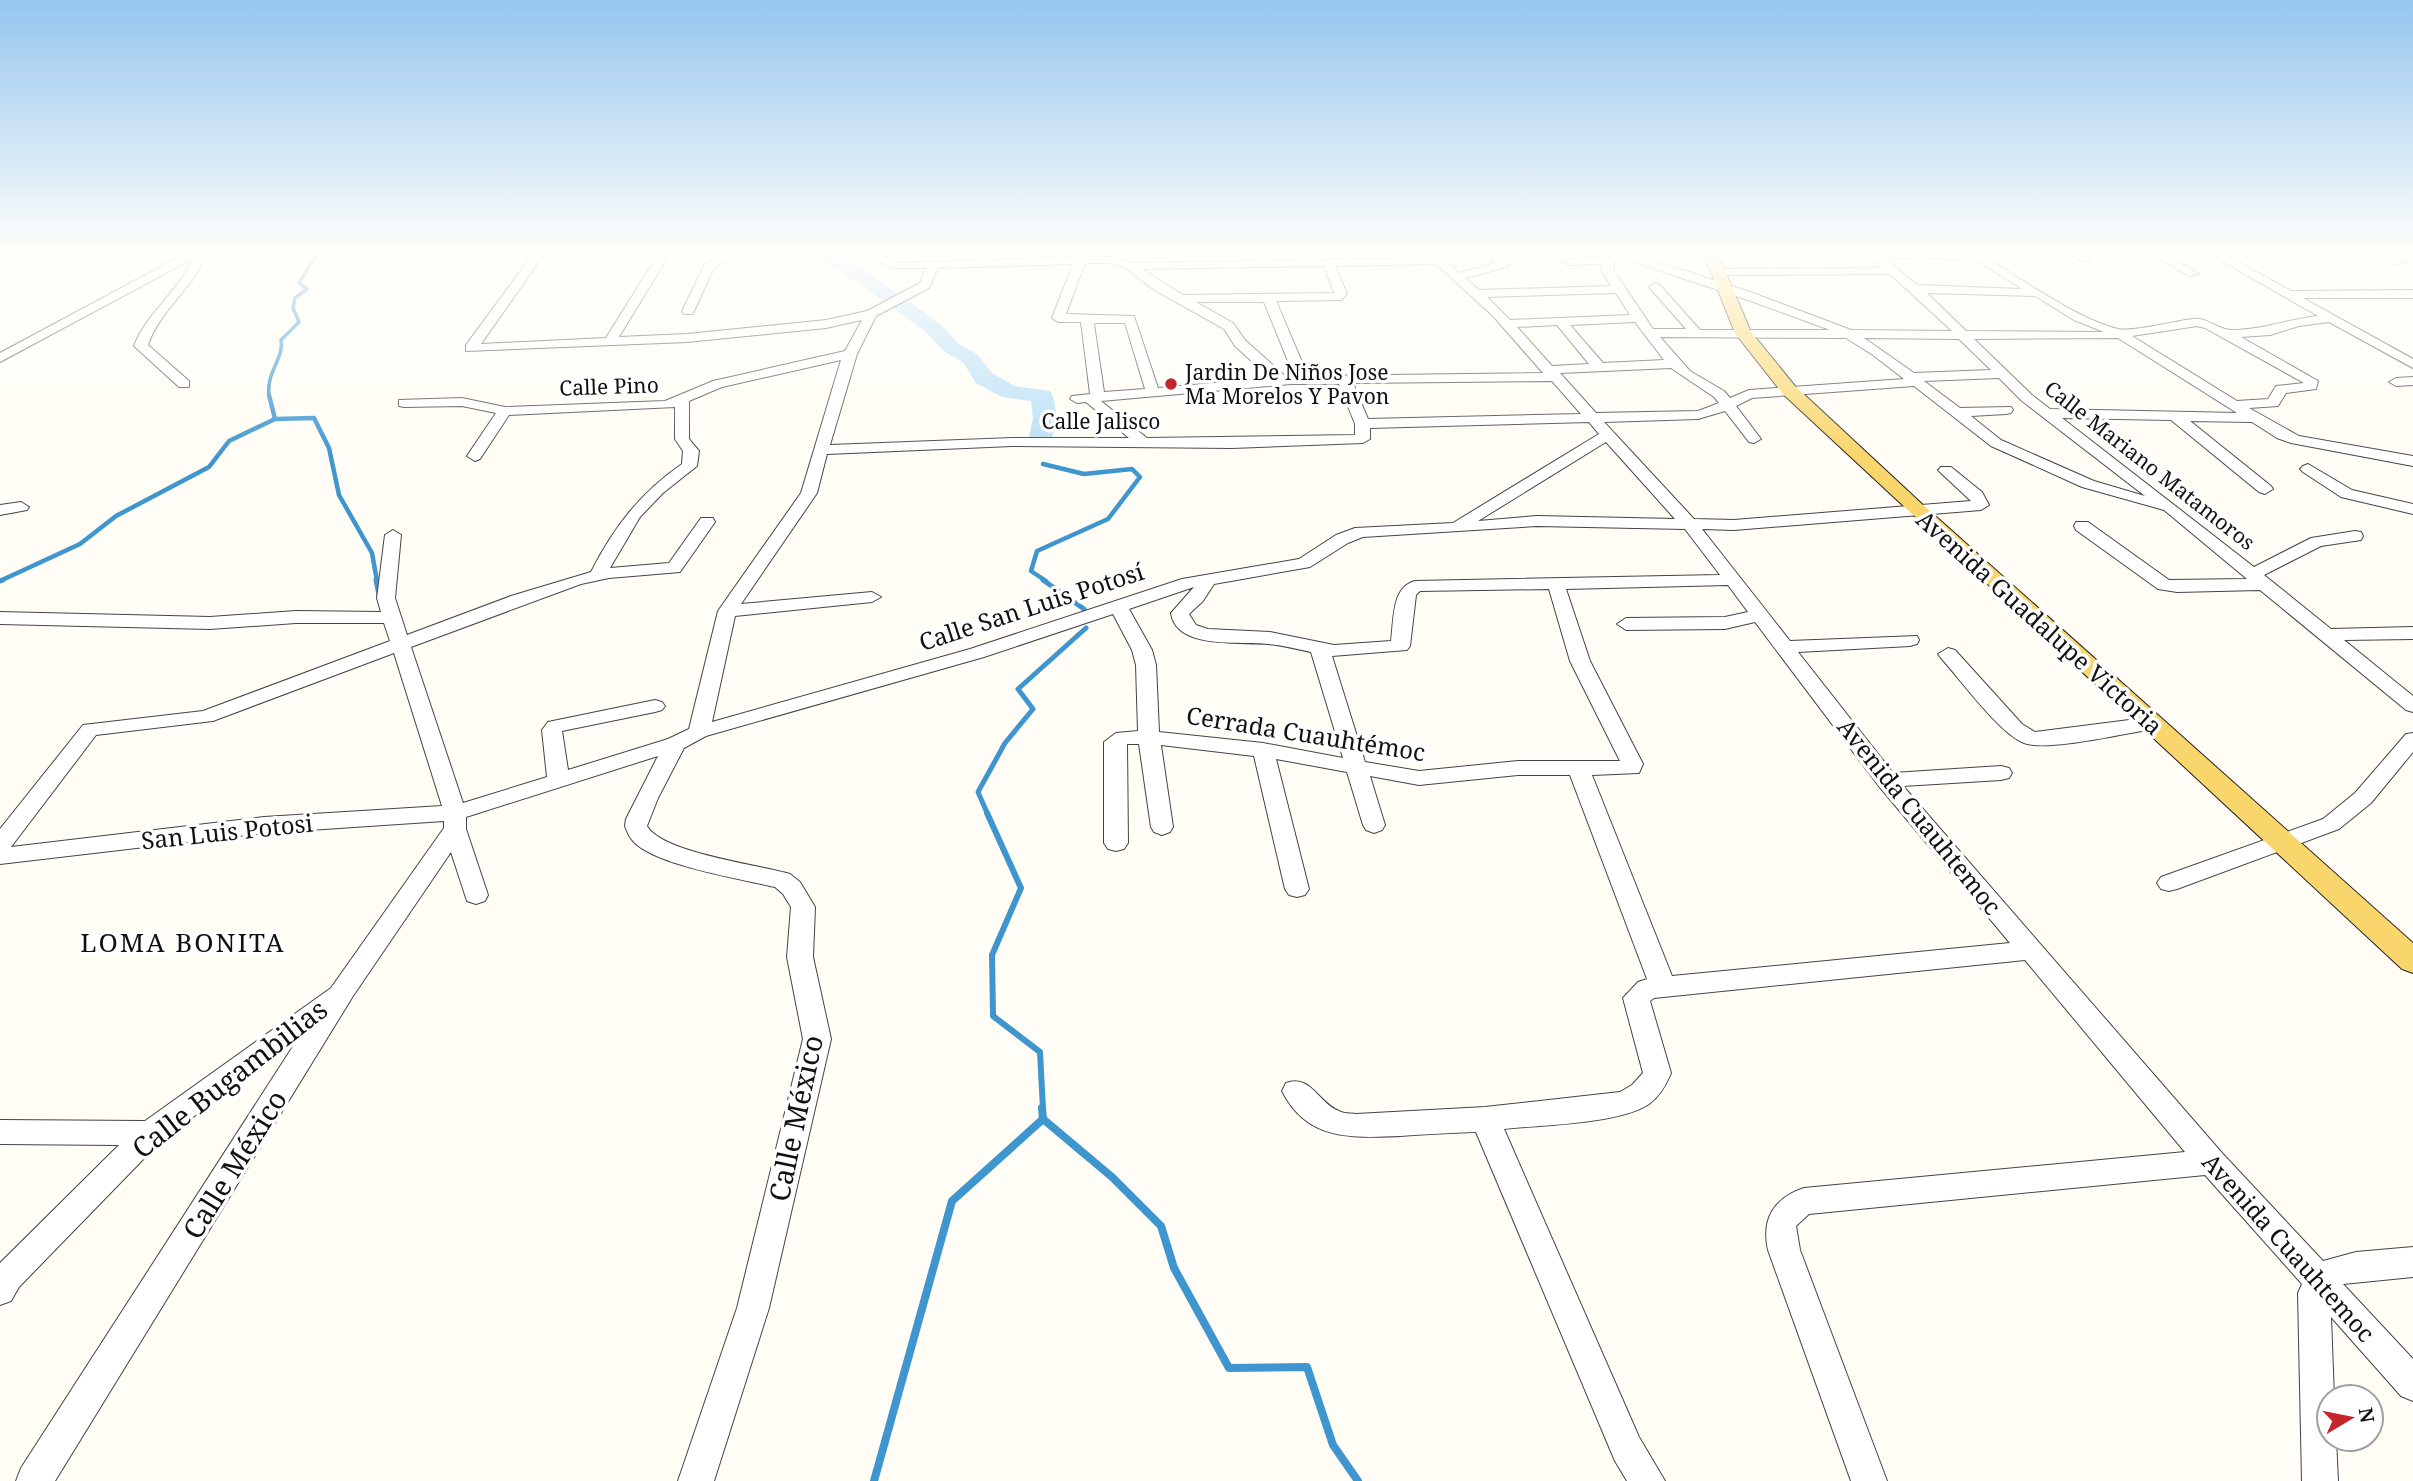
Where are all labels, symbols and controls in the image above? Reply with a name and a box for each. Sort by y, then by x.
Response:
place label: Jardin De Niños Jose Ma Morelos Y Pavon [1184,358,1389,410]
street label: Calle Pino [559,370,659,402]
street label: Calle Mariano Matamoros [2039,374,2261,556]
marker: Jardin De Niños Jose Ma Morelos Y Pavon [1163,376,1179,392]
street label: Calle Jalisco [1042,407,1160,435]
street label: Avenida Guadalupe Victoria [1910,502,2170,742]
street label: Calle San Luis Potosí [914,554,1148,658]
street label: Cerrada Cuauhtémoc [1184,698,1428,768]
street label: Avenida Cuauhtemoc [1831,711,2009,921]
street label: San Luis Potosi [140,806,315,856]
district label: LOMA BONITA [80,924,286,960]
street label: Calle Bugambilias [123,990,335,1166]
street label: Calle México [759,1031,831,1205]
street label: Calle México [173,1082,295,1246]
street label: Avenida Cuauhtemoc [2195,1145,2383,1349]
north arrow [2315,1383,2385,1453]
text: N [2353,1405,2381,1425]

